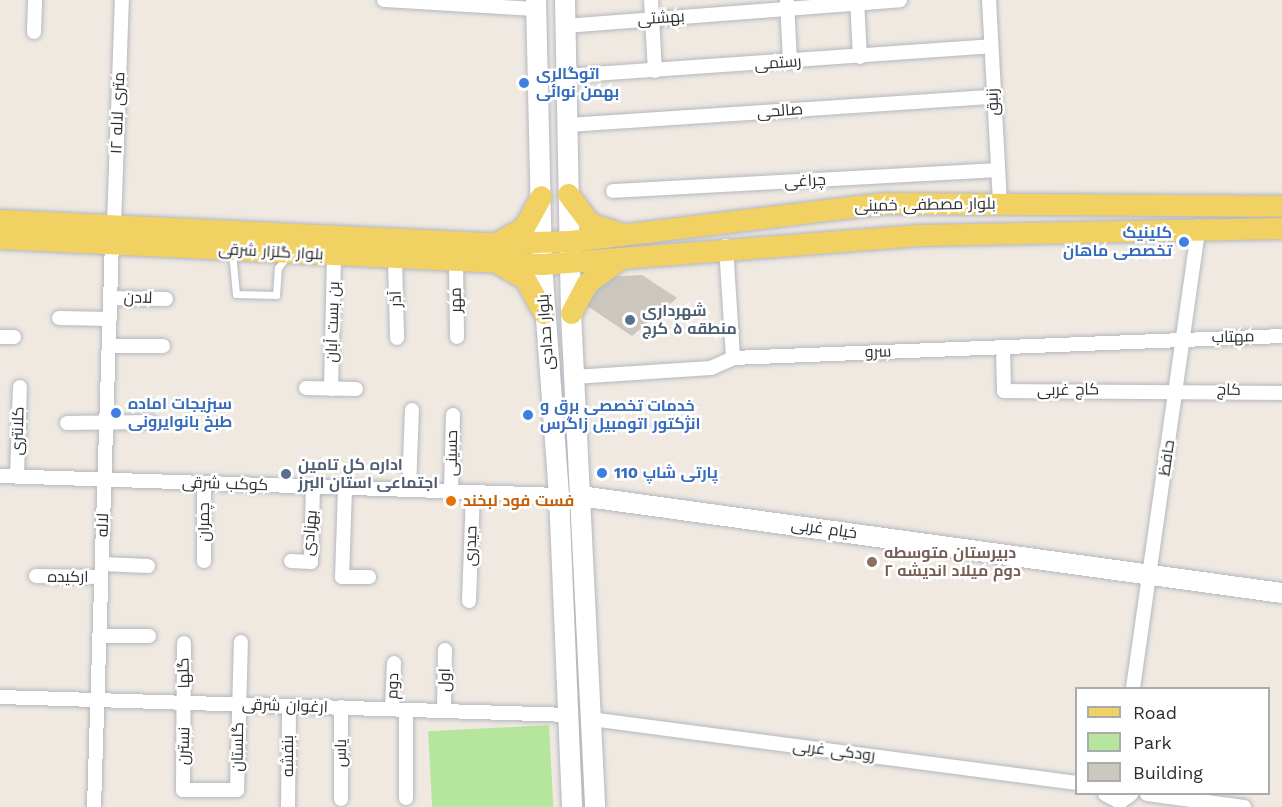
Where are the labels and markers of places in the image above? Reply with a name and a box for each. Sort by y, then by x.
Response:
place label: اتوگالری بهمن نوائی [536,64,619,102]
marker: اتوگالری بهمن نوائی [517,76,531,90]
place label: کلینیک تخصصی ماهان [1063,223,1172,261]
marker: کلینیک تخصصی ماهان [1177,235,1191,249]
place label: شهرداری منطقه ۵ کرج [642,301,737,339]
marker: شهرداری منطقه ۵ کرج [623,313,637,327]
place label: سبزیجات اماده طبخ بانوایرونی [128,394,232,432]
place label: خدمات تخصصی برق و انژکتور اتومبیل زاگرس [540,396,701,434]
marker: سبزیجات اماده طبخ بانوایرونی [109,406,123,420]
marker: خدمات تخصصی برق و انژکتور اتومبیل زاگرس [521,408,535,422]
place label: اداره کل تامین اجتماعی استان البرز [298,455,438,493]
place label: پارتی شاپ 110 [614,463,718,483]
marker: پارتی شاپ 110 [595,466,609,480]
marker: اداره کل تامین اجتماعی استان البرز [279,467,293,481]
place label: فست فود لبخند [463,491,574,511]
marker: فست فود لبخند [444,494,458,508]
place label: دبیرستان متوسطه دوم میلاد اندیشه ۲ [884,543,1021,581]
marker: دبیرستان متوسطه دوم میلاد اندیشه ۲ [865,555,879,569]

